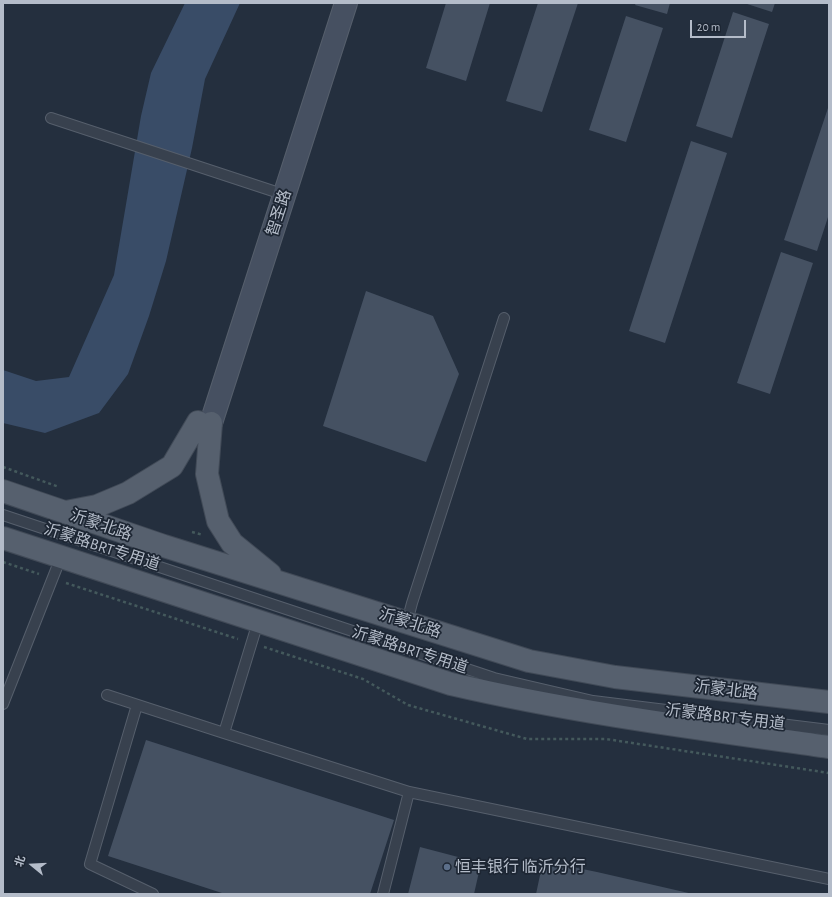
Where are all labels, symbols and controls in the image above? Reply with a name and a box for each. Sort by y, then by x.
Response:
scale bar [692,12,748,38]
text: 20 m [697,21,720,33]
street label: 智圣路 [262,187,296,239]
street label: 沂蒙北路 [68,506,134,544]
street label: 沂蒙路BRT专用道 [42,519,162,575]
street label: 沂蒙北路 [377,604,443,642]
street label: 沂蒙路BRT专用道 [350,622,470,678]
street label: 沂蒙北路 [693,677,759,703]
street label: 沂蒙路BRT专用道 [664,700,786,734]
north arrow [12,845,52,885]
text: 北 [13,854,27,868]
place label: 恒丰银行 临沂分行 [455,857,586,877]
marker: 恒丰银行 临沂分行 [442,862,452,872]

